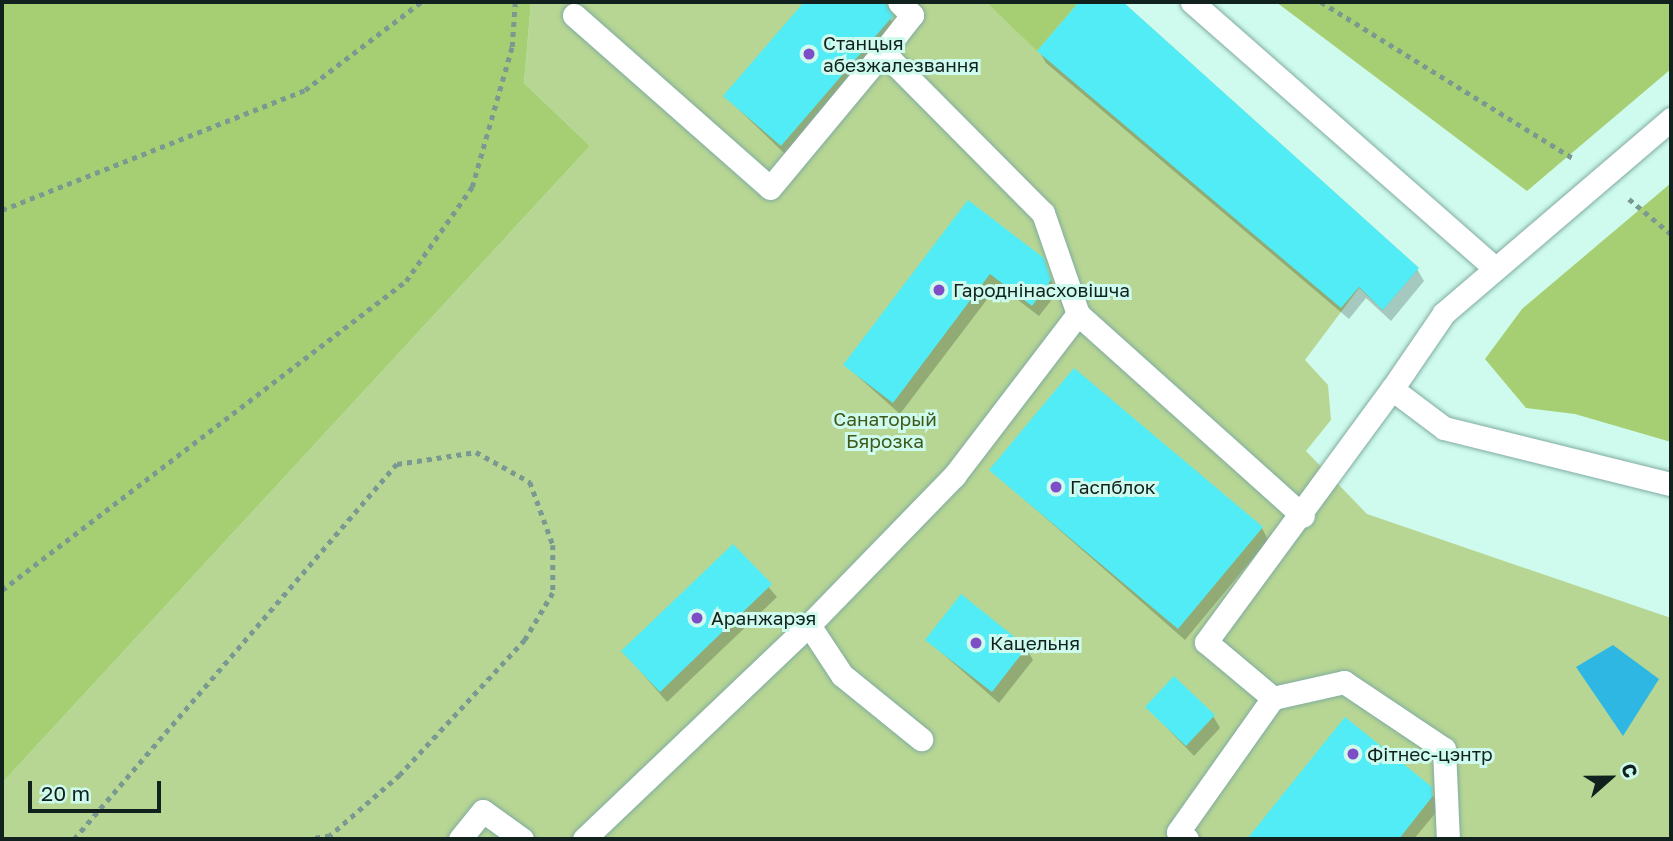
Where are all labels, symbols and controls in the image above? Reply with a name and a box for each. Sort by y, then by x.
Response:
place label: Станцыя абезжалезвання [823,32,979,76]
marker: Станцыя абезжалезвання [801,46,817,62]
place label: Гароднінасховішча [953,279,1130,301]
marker: Гароднінасховішча [931,282,947,298]
park label: Санаторый Бярозка [833,408,937,452]
place label: Гаспблок [1070,476,1156,498]
marker: Гаспблок [1048,479,1064,495]
place label: Аранжарэя [711,607,816,629]
marker: Аранжарэя [689,610,705,626]
place label: Кацельня [990,632,1080,654]
marker: Кацельня [968,635,984,651]
place label: Фітнес-цэнтр [1367,743,1493,765]
north arrow [1575,743,1645,813]
marker: Фітнес-цэнтр [1345,746,1361,762]
text: С [1617,760,1643,781]
scale bar [32,768,164,812]
text: 20 m [41,780,90,806]

